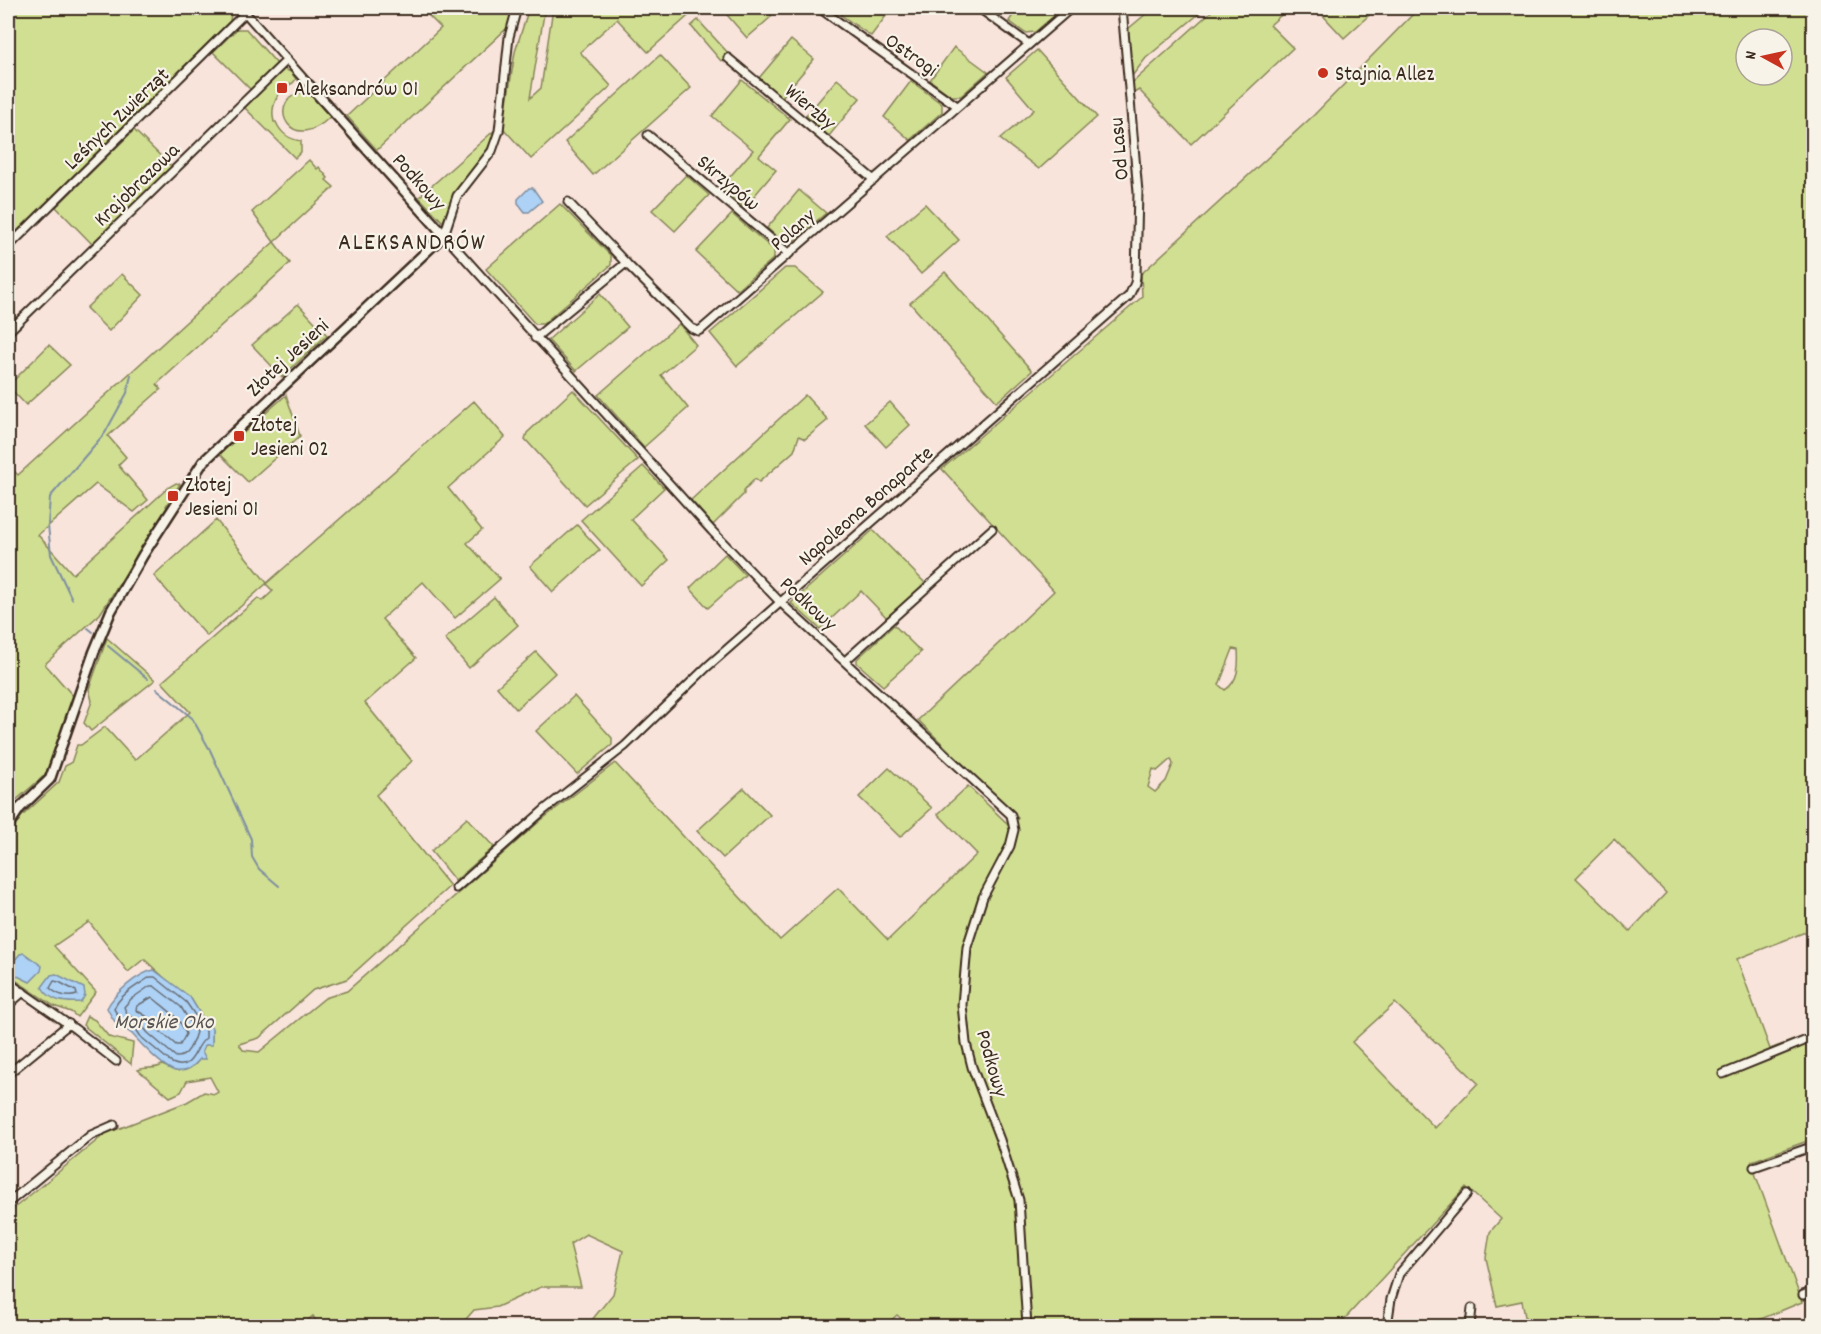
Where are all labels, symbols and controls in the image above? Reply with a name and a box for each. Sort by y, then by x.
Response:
street label: Ostrogi [878,27,943,86]
north arrow [1734,27,1794,87]
text: N [1740,50,1764,61]
place label: Stajnia Allez [1335,61,1434,91]
street label: Leśnych Zwierząt [59,62,178,178]
marker: Stajnia Allez [1316,66,1330,80]
place label: Aleksandrów 01 [294,76,418,106]
street label: Wierzby [777,78,841,139]
marker: Aleksandrów 01 [275,81,289,95]
street label: Od Lasu [1103,116,1139,181]
street label: Krajobrazowa [88,136,189,235]
street label: Podkowy [384,147,452,219]
street label: Skrzypów [689,149,765,220]
street label: Polany [765,203,824,260]
district label: ALEKSANDRÓW [338,227,486,261]
street label: Złotej Jesieni [241,313,337,405]
place label: Złotej Jesieni 02 [251,412,329,466]
marker: Złotej Jesieni 02 [232,429,246,443]
street label: Napoleona Bonaparte [793,440,941,574]
place label: Złotej Jesieni 01 [185,472,258,526]
marker: Złotej Jesieni 01 [166,489,180,503]
street label: Podkowy [772,571,843,640]
water label: Morskie Oko [114,1008,215,1039]
street label: Podkowy [966,1027,1014,1101]

